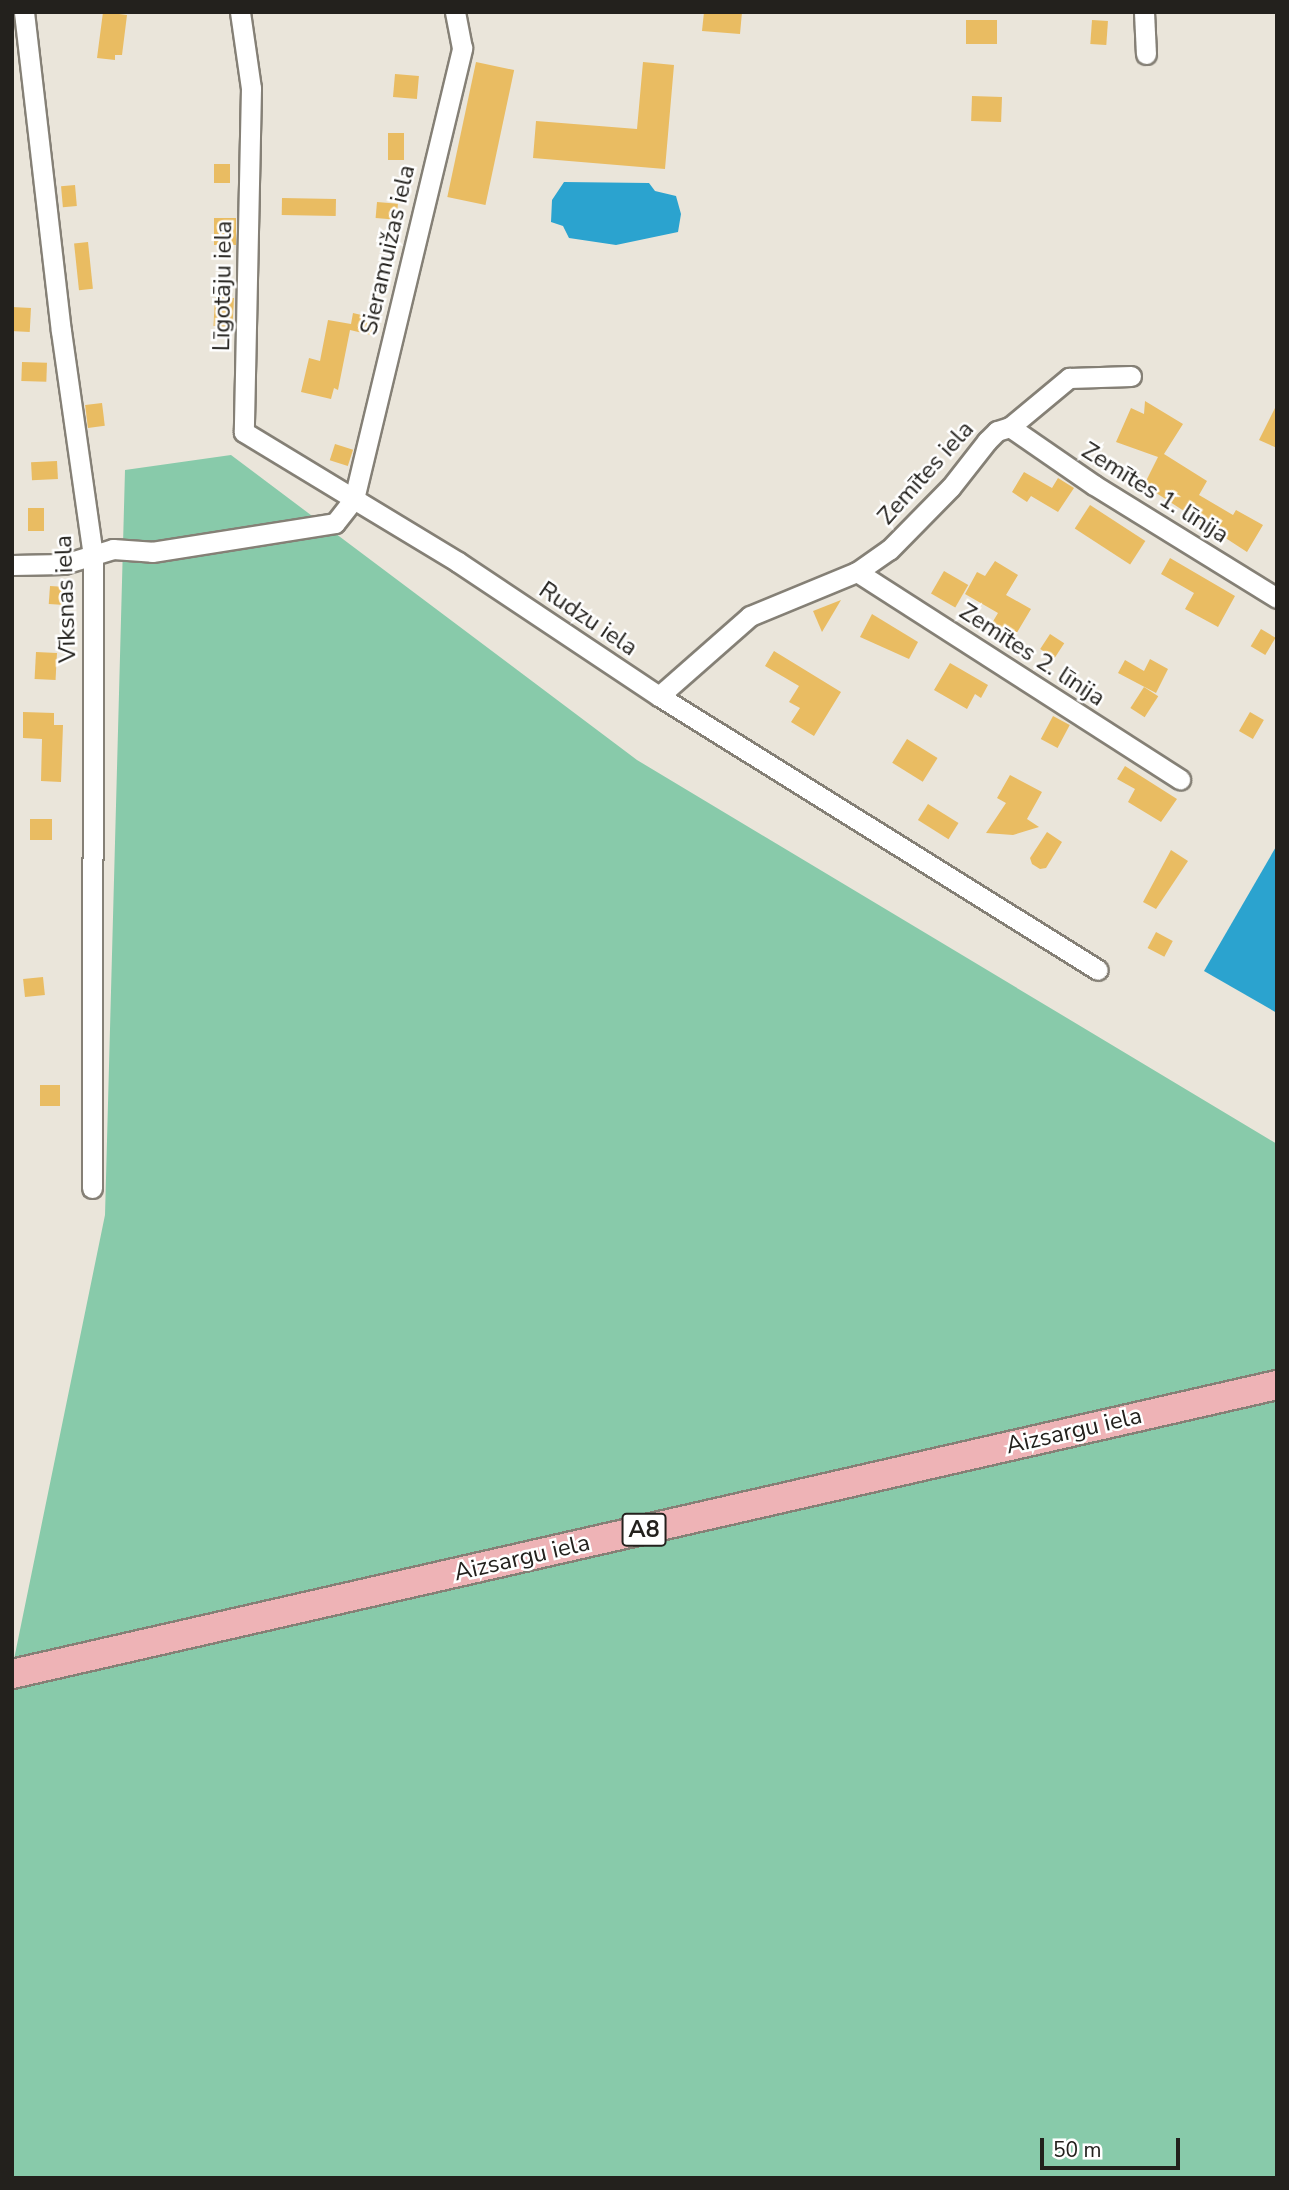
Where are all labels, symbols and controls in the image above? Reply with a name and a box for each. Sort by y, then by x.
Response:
street label: Sieramuižas iela [354,162,422,338]
street label: Līgotāju iela [207,221,239,351]
street label: Zemītes iela [872,415,980,531]
street label: Zemītes 1. līnija [1076,436,1234,550]
street label: Vīksnas iela [49,535,83,663]
street label: Rudzu iela [533,576,643,662]
street label: Zemītes 2. līnija [954,597,1110,713]
street label: Aizsargu iela [1003,1401,1145,1461]
road number: A8 [621,1511,667,1550]
street label: Aizsargu iela [451,1528,593,1588]
scale bar [1044,2124,1184,2168]
text: 50 m [1053,2136,1102,2164]

